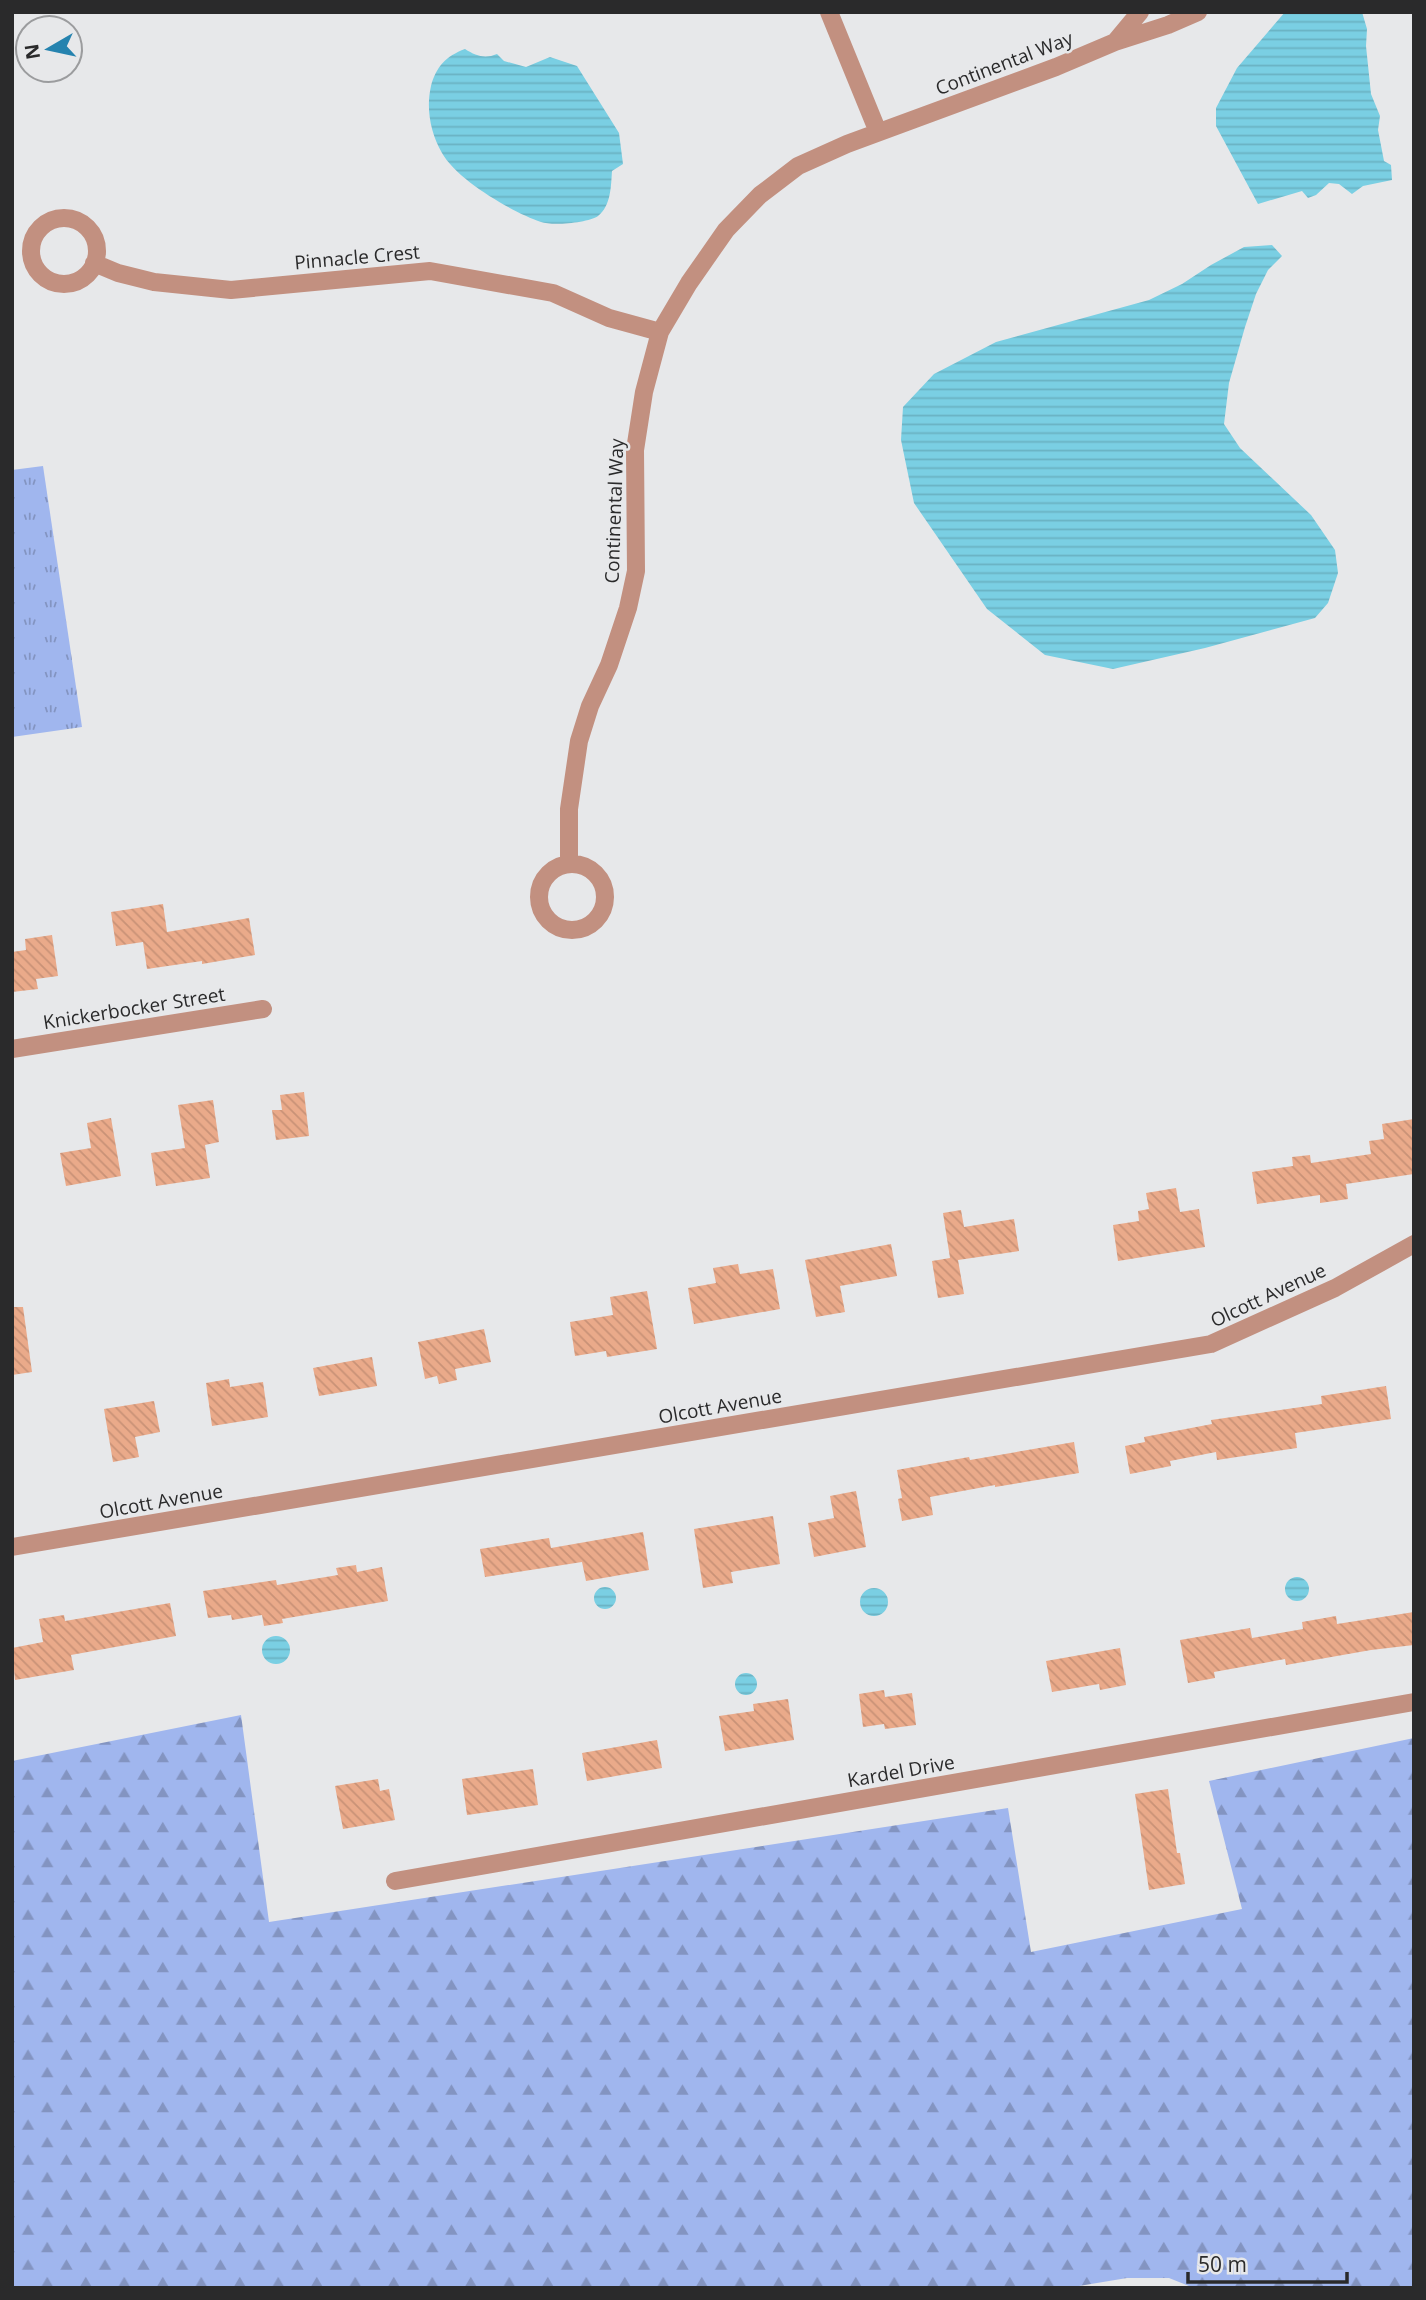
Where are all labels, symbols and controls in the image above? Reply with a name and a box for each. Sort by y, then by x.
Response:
north arrow [14,14,84,84]
street label: Continental Way [932,25,1077,101]
text: N [18,42,46,61]
street label: Pinnacle Crest [293,239,421,275]
street label: Continental Way [598,437,630,584]
street label: Knickerbocker Street [41,981,227,1035]
street label: Olcott Avenue [1206,1257,1330,1333]
street label: Olcott Avenue [656,1382,784,1430]
street label: Olcott Avenue [97,1477,225,1525]
street label: Kardel Drive [845,1749,957,1793]
scale bar [1188,2240,1347,2284]
text: 50 m [1198,2250,1247,2278]

